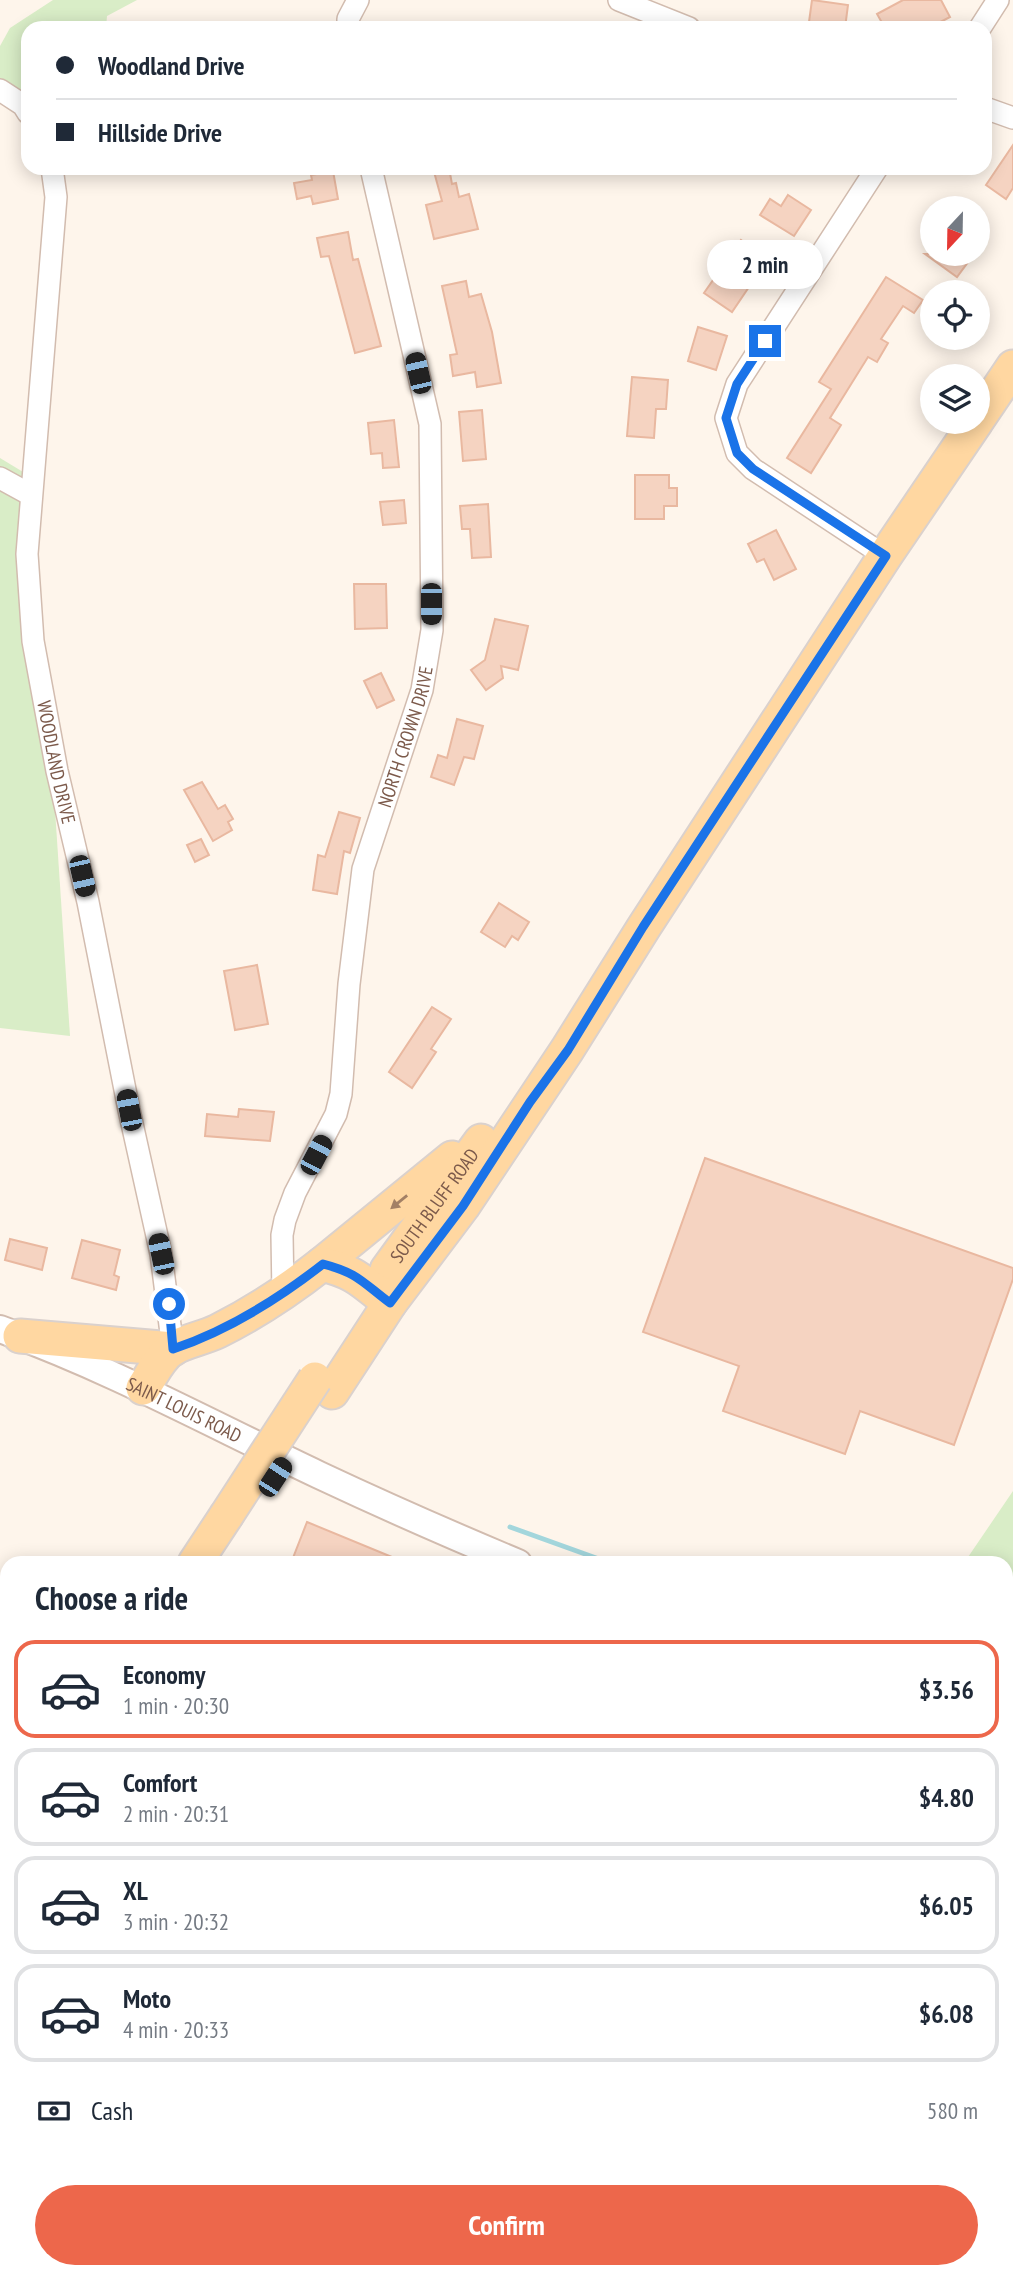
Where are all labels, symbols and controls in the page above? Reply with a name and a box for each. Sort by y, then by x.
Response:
text: Woodland Drive [98,49,245,82]
text: Hillside Drive [98,116,222,149]
north arrow [920,196,990,266]
map controls [920,196,990,434]
callout: 2 min [707,240,823,288]
text: 2 min [742,250,788,279]
button: locate [920,280,990,350]
route end [749,325,781,357]
car [404,350,433,396]
button: layers [920,364,990,434]
car [421,583,442,625]
street label: NORTH CROWN DRIVE [372,664,438,810]
street label: WOODLAND DRIVE [32,699,81,826]
car [68,853,97,899]
car [115,1087,144,1133]
car [297,1132,336,1178]
street label: SOUTH BLUFF ROAD [385,1144,484,1267]
one-way arrow [390,1195,408,1210]
car [147,1231,176,1277]
route start [153,1288,185,1320]
street label: SAINT LOUIS ROAD [123,1371,246,1448]
car [255,1454,296,1500]
text: Choose a ride [35,1577,188,1619]
icon: car [39,1658,102,1721]
text: Economy [123,1658,205,1691]
text: $3.56 [919,1673,974,1706]
text: 1 min · 20:30 [123,1691,229,1720]
icon: car [39,1766,102,1829]
text: Comfort [123,1766,197,1799]
text: $4.80 [919,1781,974,1814]
text: 2 min · 20:31 [123,1799,229,1828]
icon: car [39,1874,102,1937]
text: XL [123,1874,148,1907]
text: $6.05 [919,1889,974,1922]
text: 3 min · 20:32 [123,1907,229,1936]
icon: car [39,1982,102,2045]
text: Moto [123,1982,171,2015]
text: $6.08 [919,1997,974,2030]
text: 4 min · 20:33 [123,2015,229,2044]
icon: cash [35,2092,73,2130]
text: Cash [91,2094,133,2127]
text: 580 m [927,2096,978,2125]
button: Confirm [35,2185,978,2265]

